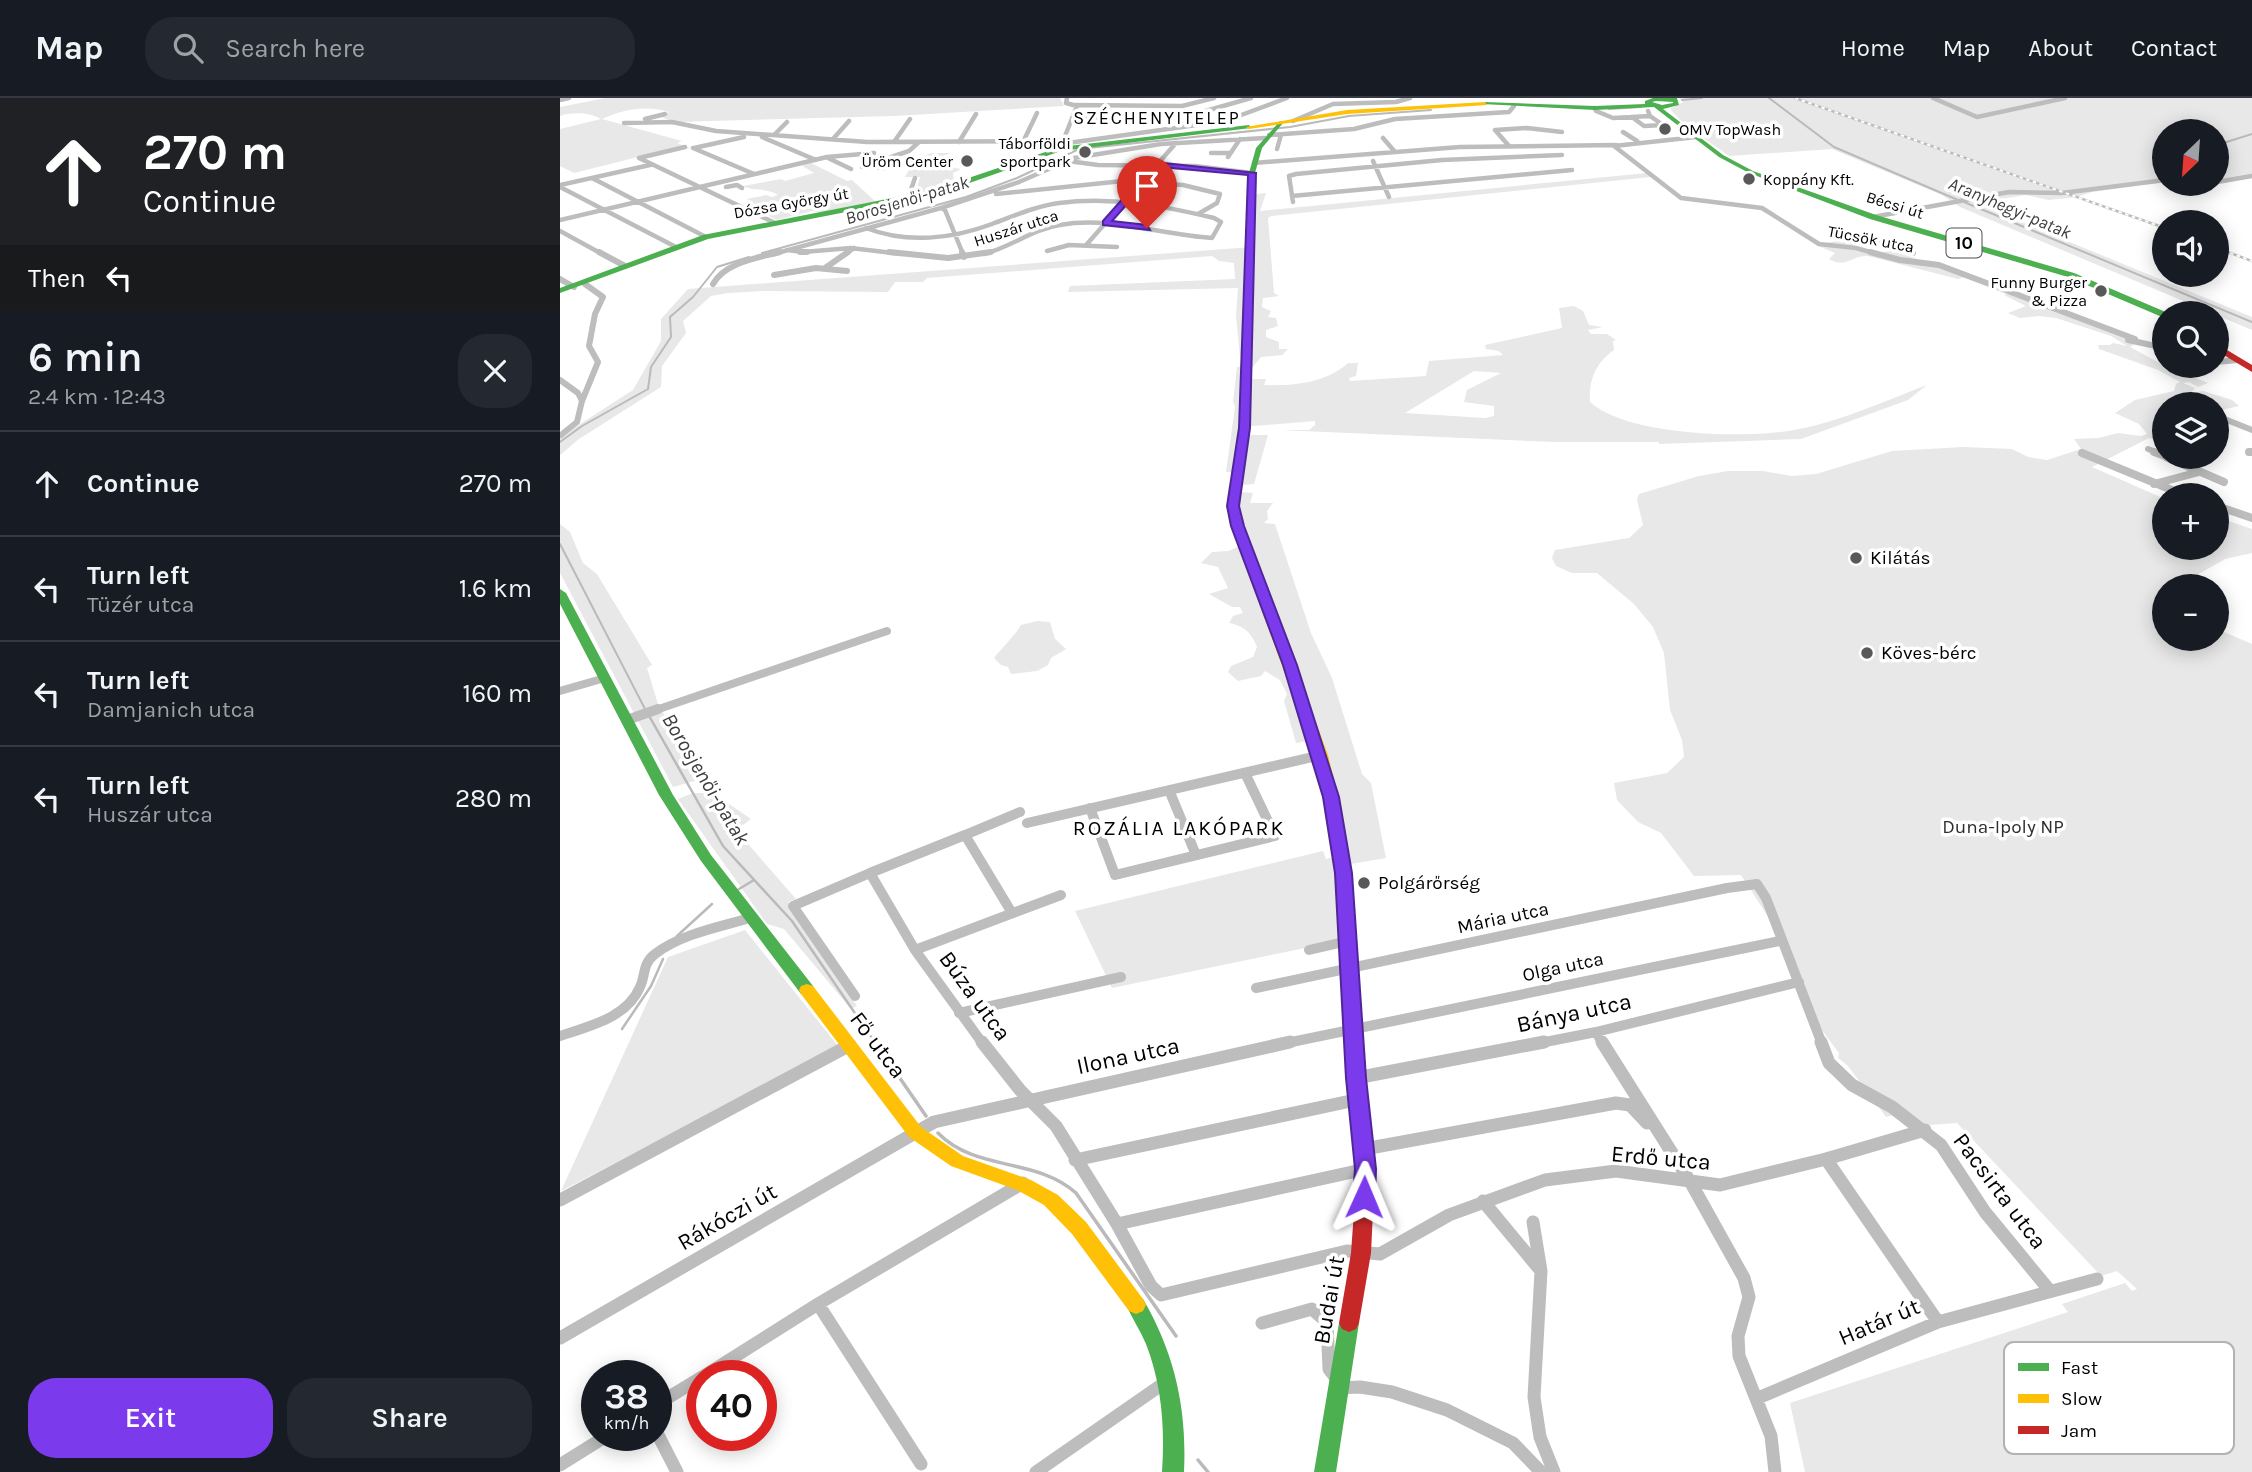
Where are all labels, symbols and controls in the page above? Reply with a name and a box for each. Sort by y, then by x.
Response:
search box [145,17,635,80]
text: Map [35,29,103,67]
icon: search [169,29,207,67]
text: Search here [225,33,365,64]
text: Home [1841,34,1905,62]
text: Map [1943,34,1990,62]
text: About [2028,34,2093,62]
text: Contact [2131,34,2217,62]
district label: SZÉCHENYITELEP [1073,106,1241,129]
north arrow [2152,119,2230,196]
map controls [2152,119,2229,651]
place label: OMV TopWash [1679,120,1781,139]
marker: OMV TopWash [1657,121,1673,137]
text: 270 m [143,124,287,181]
icon: ahead [28,126,119,217]
place label: Táborföldi sportpark [999,134,1071,171]
marker: Táborföldi sportpark [1077,144,1093,160]
place label: Üröm Center [862,152,953,171]
marker: Üröm Center [959,153,975,169]
pin [1117,156,1177,228]
icon: arrive [1128,167,1166,205]
place label: Koppány Kft. [1763,170,1854,189]
water label: Borosjenői-patak [843,171,972,229]
marker: Koppány Kft. [1741,171,1757,187]
water label: Aranyhegyi-patak [1945,172,2075,244]
text: Continue [143,183,276,220]
street label: Dózsa György út [732,184,850,222]
street label: Bécsi út [1864,187,1926,223]
street label: Huszár utca [971,205,1061,251]
button: sound [2152,210,2229,287]
street label: Tücsök utca [1826,221,1916,257]
road number: 10 [1946,228,1982,258]
icon: left [100,259,138,297]
text: Then [28,263,86,294]
place label: Funny Burger & Pizza [1991,273,2087,310]
marker: Funny Burger & Pizza [2093,283,2109,299]
button: search [2152,301,2229,378]
text: 6 min [28,332,143,382]
button: close [458,334,532,408]
text: 2.4 km · 12:43 [28,383,166,410]
button: layers [2152,392,2229,469]
icon: ahead [28,465,66,503]
text: Continue [87,468,199,499]
text: 270 m [459,468,532,499]
button: + [2152,483,2229,560]
place label: Kilátás [1870,547,1931,569]
marker: Kilátás [1848,550,1864,566]
text: Turn left [87,560,189,591]
icon: left [28,570,66,608]
text: 1.6 km [459,573,532,604]
button: − [2152,574,2229,651]
text: Tüzér utca [87,591,194,618]
place label: Köves-bérc [1881,642,1977,664]
marker: Köves-bérc [1859,645,1875,661]
text: Turn left [87,665,189,696]
icon: left [28,675,66,713]
text: 160 m [463,678,532,709]
text: Damjanich utca [87,696,255,723]
water label: Borosjenői-patak [657,709,755,849]
text: Turn left [87,770,189,801]
icon: left [28,780,66,818]
text: 280 m [455,783,532,814]
text: Huszár utca [87,801,213,828]
district label: ROZÁLIA LAKÓPARK [1073,816,1285,840]
park label: Duna-Ipoly NP [1942,816,2064,838]
place label: Polgárőrség [1378,872,1480,894]
marker: Polgárőrség [1356,875,1372,891]
street label: Mária utca [1455,898,1551,938]
street label: Búza utca [933,946,1017,1046]
street label: Olga utca [1521,948,1605,986]
street label: Bánya utca [1514,988,1634,1038]
street label: Fő utca [844,1006,912,1084]
street label: Ilona utca [1074,1032,1182,1080]
street label: Pacsirta utca [1948,1128,2052,1254]
street label: Erdő utca [1610,1140,1712,1176]
position arrow [1327,1160,1401,1234]
street label: Rákóczi út [673,1178,782,1256]
street label: Budai út [1308,1253,1350,1346]
street label: Határ út [1834,1293,1924,1351]
legend [2004,1342,2234,1454]
text: Fast [2061,1357,2098,1379]
speed limit sign: 40 [686,1360,777,1451]
text: 38 [604,1376,649,1417]
button: Exit [28,1378,273,1458]
button: Share [287,1378,532,1458]
text: Slow [2061,1388,2102,1410]
text: km/h [604,1412,649,1434]
text: Jam [2061,1420,2097,1442]

